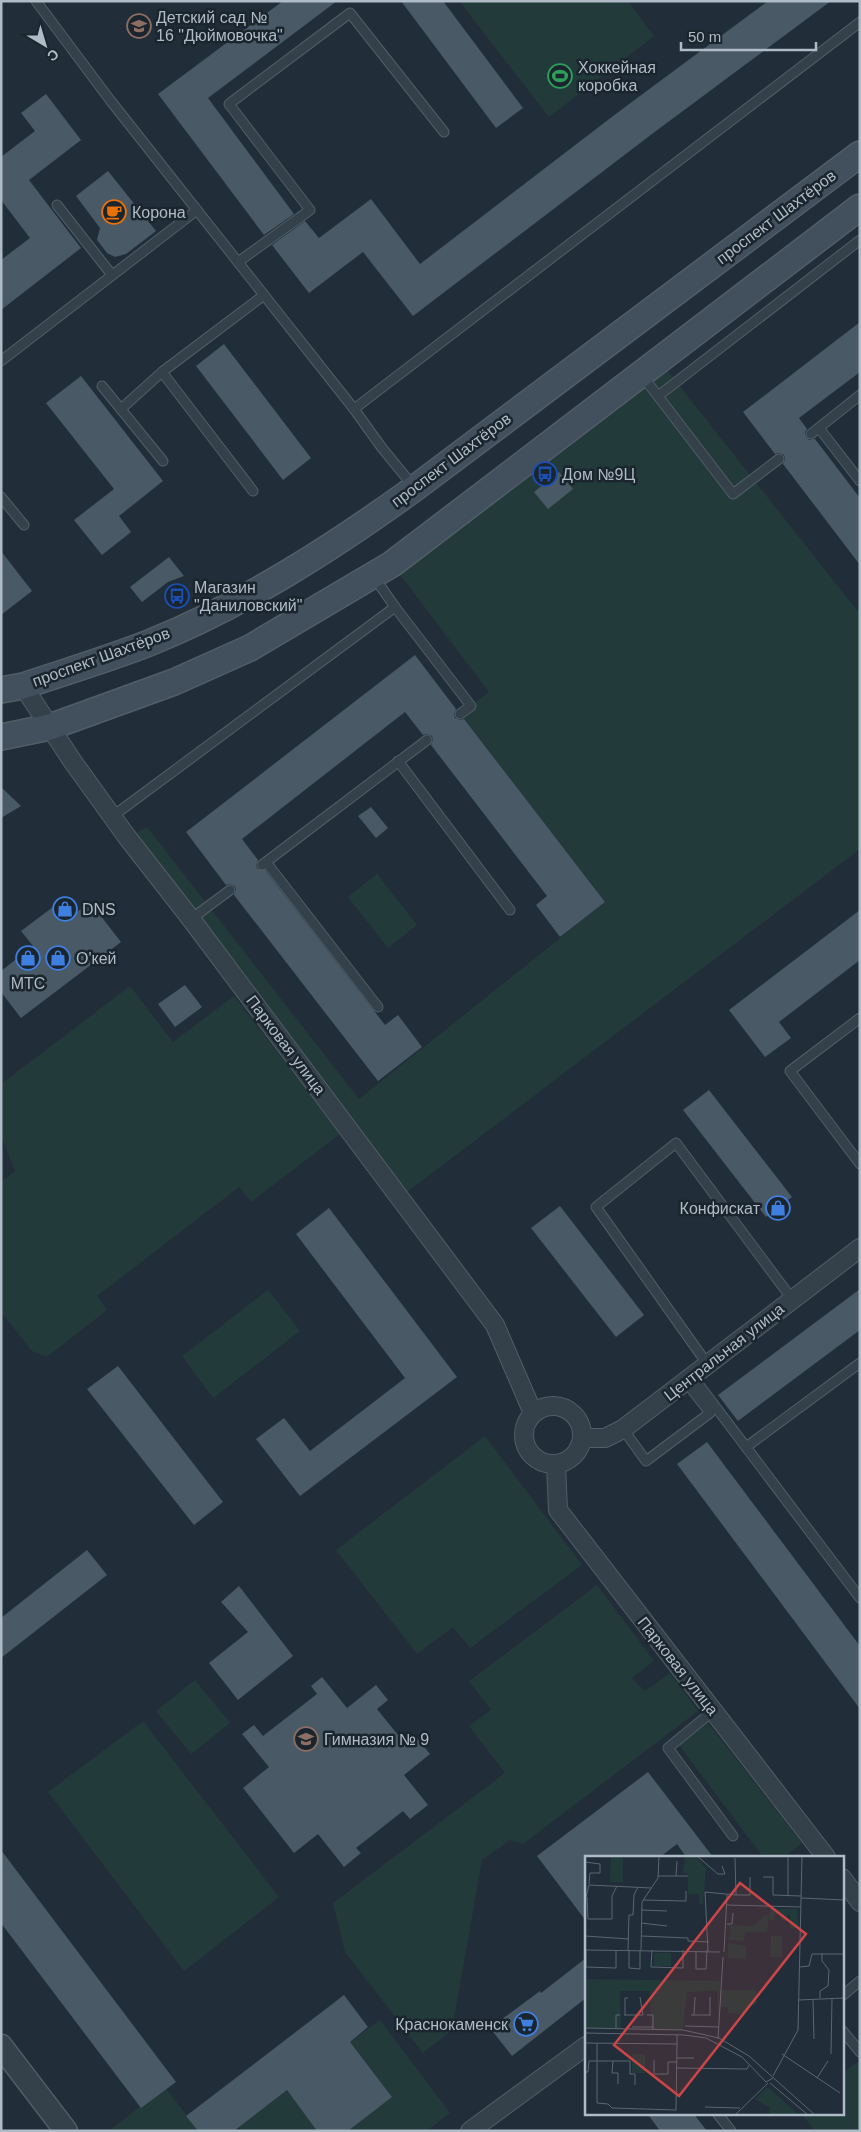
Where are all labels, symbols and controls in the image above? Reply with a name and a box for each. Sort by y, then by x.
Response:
place label: Детский сад № 16 "Дюймовочка" [156,9,283,44]
school or university icon: Детский сад № 16 "Дюймовочка" [126,13,152,39]
north arrow [20,20,70,70]
scale bar [681,20,816,52]
text: 50 m [688,28,721,45]
text: С [44,46,62,65]
place label: Хоккейная коробка [578,59,656,94]
sports icon: Хоккейная коробка [547,63,573,89]
street label: проспект Шахтёров [713,167,839,267]
cafe icon: Корона [101,199,127,225]
place label: Корона [132,204,186,221]
street label: проспект Шахтёров [388,410,514,510]
bus stop icon: Дом №9Ц [532,461,558,487]
place label: Дом №9Ц [562,466,635,483]
place label: Магазин "Даниловский" [194,579,302,614]
bus stop icon: Магазин "Даниловский" [164,583,190,609]
street label: проспект Шахтёров [30,624,172,690]
shop icon: DNS [52,896,78,922]
place label: DNS [82,901,116,918]
shop icon: МТС [15,945,41,971]
shop icon: О'кей [45,945,71,971]
place label: О'кей [76,950,117,967]
place label: МТС [11,975,45,992]
street label: Парковая улица [243,992,329,1098]
shop icon: Конфискат [765,1195,791,1221]
place label: Конфискат [680,1200,761,1217]
street label: Центральная улица [661,1300,787,1404]
street label: Парковая улица [634,1614,722,1718]
school or university icon: Гимназия № 9 [293,1726,319,1752]
place label: Гимназия № 9 [324,1731,429,1748]
inset map [585,1856,844,2114]
supermarket icon: Краснокаменск [513,2011,539,2037]
place label: Краснокаменск [395,2016,509,2033]

